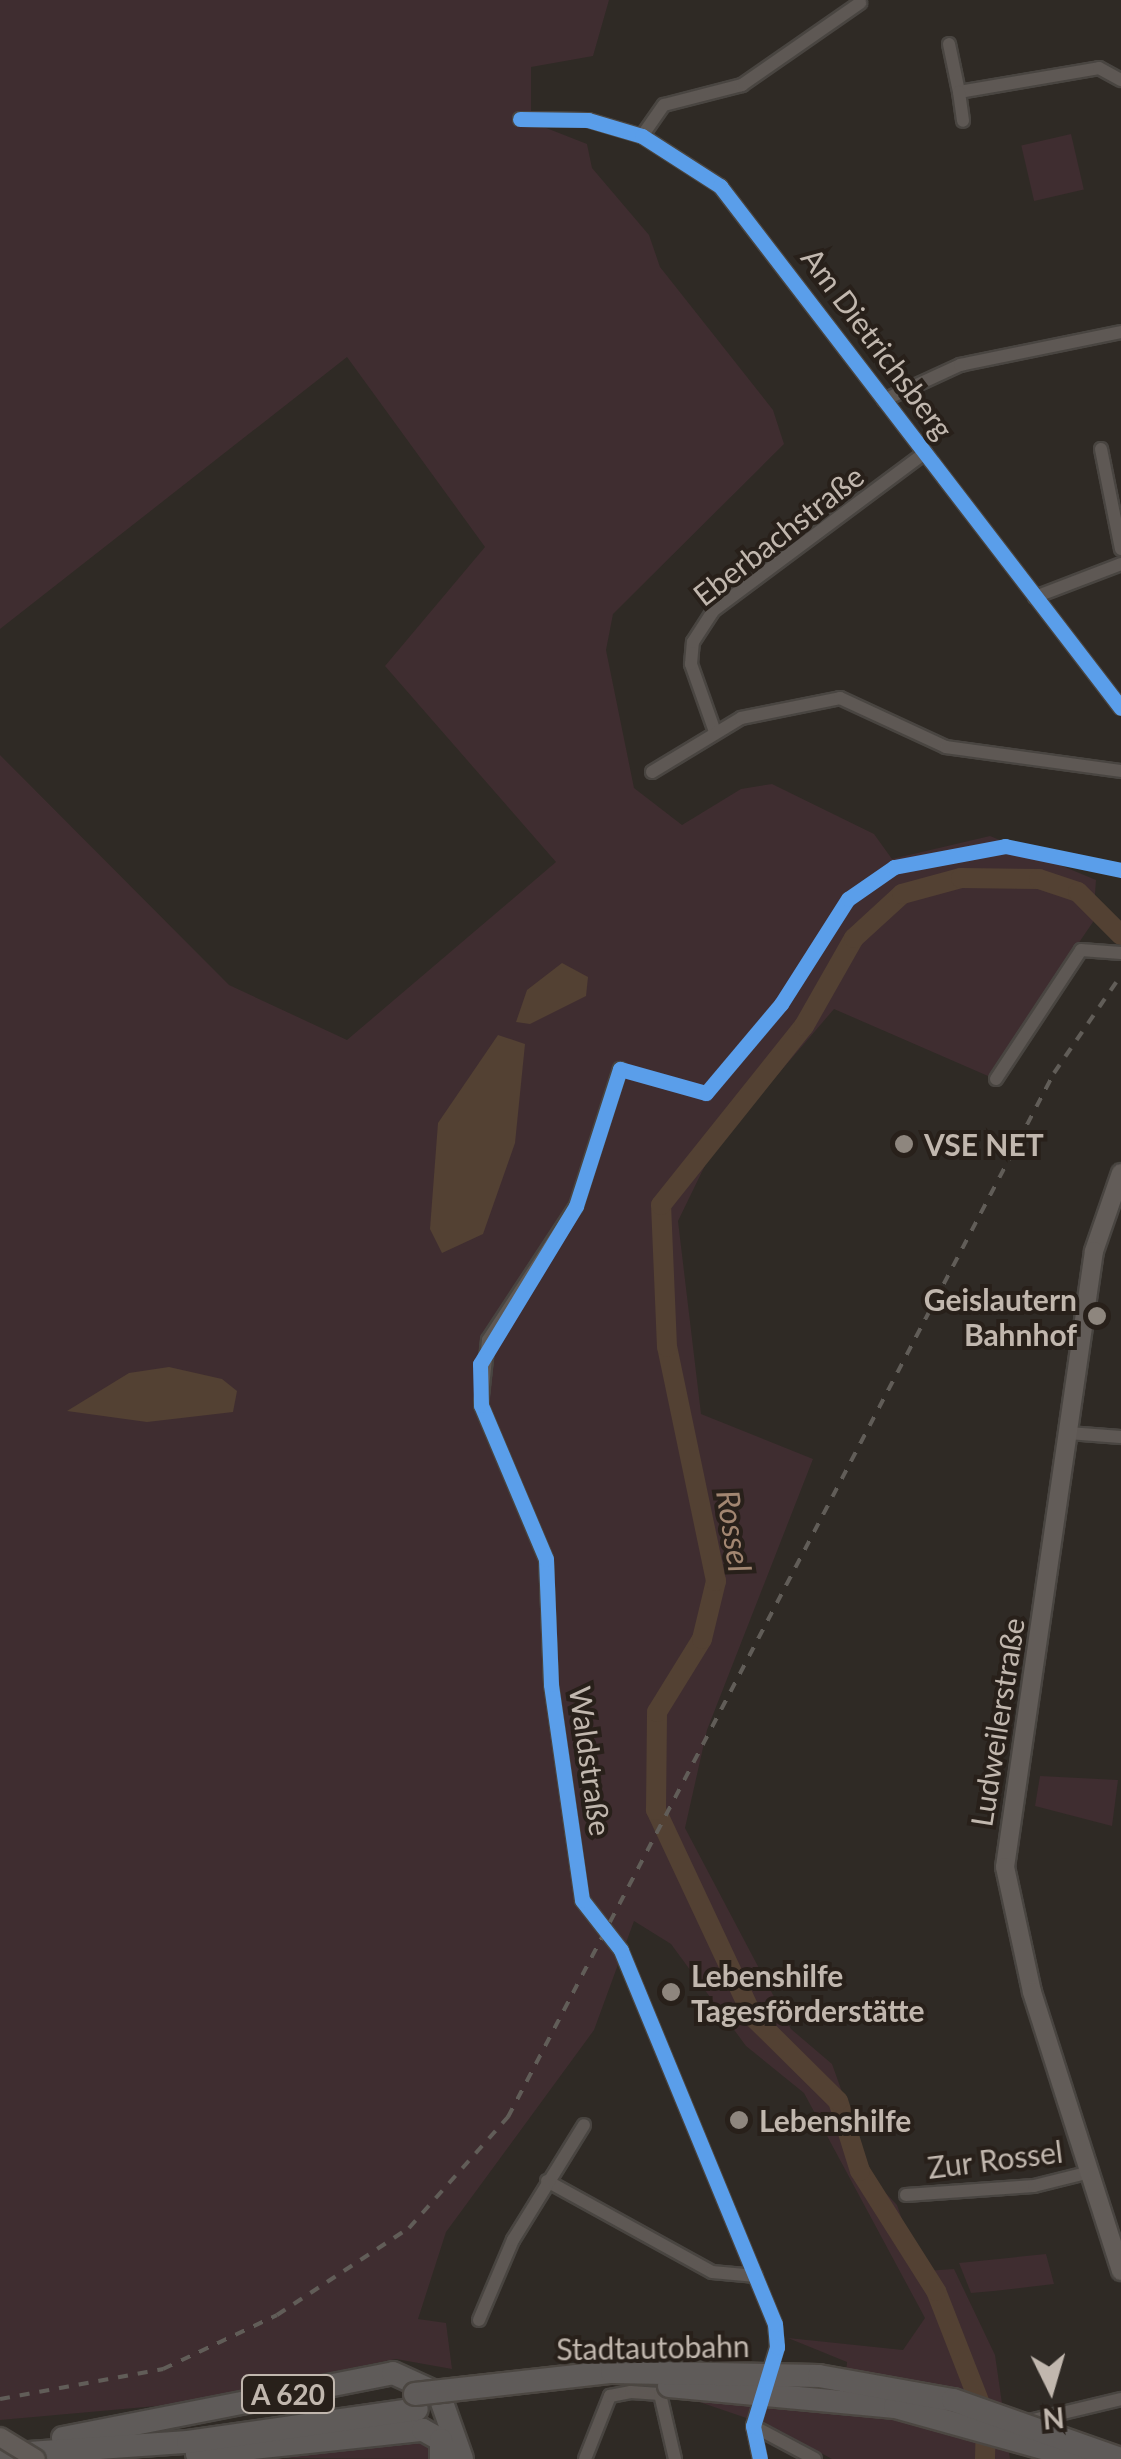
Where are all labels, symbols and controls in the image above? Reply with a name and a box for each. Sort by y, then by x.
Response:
street label: Am Dietrichsberg [794,240,962,446]
street label: Eberbachstraße [686,457,870,613]
place label: VSE NET [924,1126,1044,1162]
marker: VSE NET [893,1133,915,1155]
place label: Geislautern Bahnhof [924,1281,1077,1352]
marker: Geislautern Bahnhof [1086,1305,1108,1327]
water label: Rossel [709,1487,759,1575]
street label: Ludweilerstraße [963,1615,1031,1829]
street label: Waldstraße [563,1684,619,1838]
place label: Lebenshilfe Tagesförderstätte [691,1957,925,2028]
marker: Lebenshilfe Tagesförderstätte [660,1981,682,2003]
place label: Lebenshilfe [759,2102,911,2138]
marker: Lebenshilfe [728,2109,750,2131]
street label: Zur Rossel [925,2133,1065,2185]
street label: Stadtautobahn [556,2327,750,2367]
north arrow [1001,2339,1101,2439]
road number: A 620 [240,2371,336,2417]
text: N [1041,2401,1066,2437]

